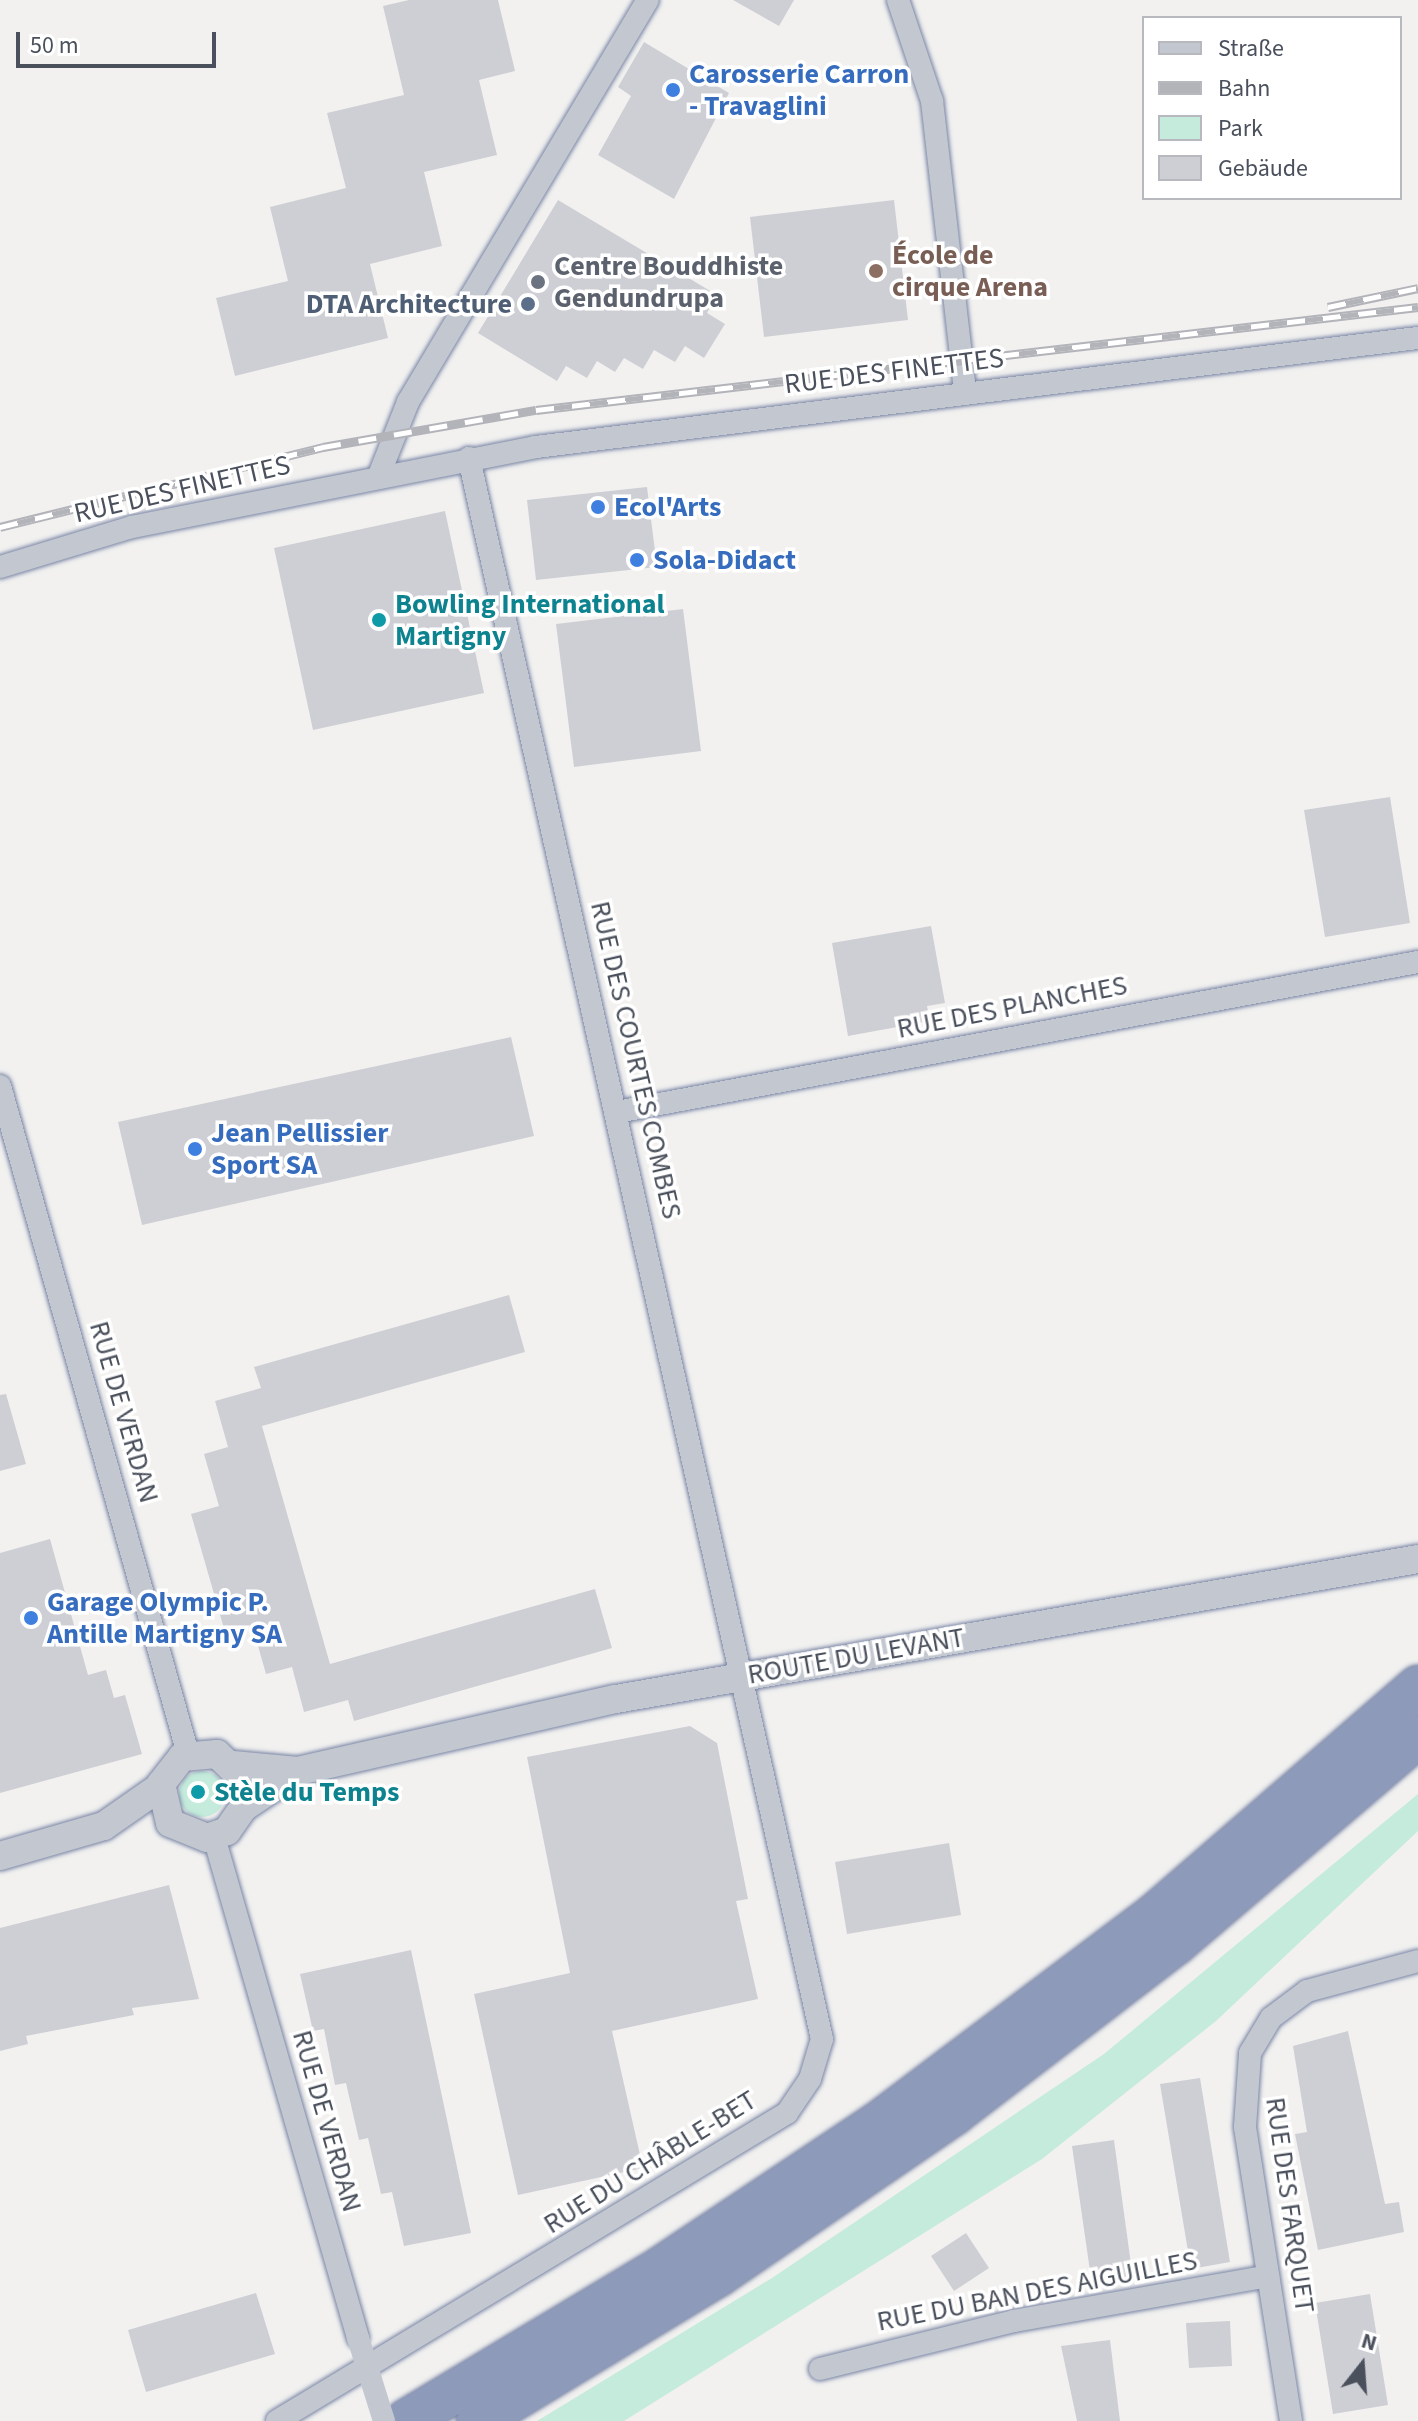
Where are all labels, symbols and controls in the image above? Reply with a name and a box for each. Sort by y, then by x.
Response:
scale bar [20,16,220,66]
legend [1142,16,1402,200]
text: 50 m [30,28,79,63]
text: Straße [1218,31,1284,66]
place label: Carosserie Carron - Travaglini [689,57,909,123]
text: Bahn [1218,71,1270,106]
marker: Carosserie Carron - Travaglini [664,81,682,99]
text: Park [1218,111,1263,146]
text: Gebäude [1218,151,1308,186]
place label: École de cirque Arena [892,238,1048,304]
place label: Centre Bouddhiste Gendundrupa [554,249,783,315]
marker: École de cirque Arena [867,262,885,280]
marker: Centre Bouddhiste Gendundrupa [529,273,547,291]
place label: DTA Architecture [306,287,512,321]
marker: DTA Architecture [519,295,537,313]
street label: RUE DES FINETTES [782,341,1006,401]
street label: RUE DES FINETTES [71,448,293,530]
place label: Ecol'Arts [614,490,721,524]
marker: Ecol'Arts [589,498,607,516]
place label: Sola-Didact [653,543,796,577]
marker: Sola-Didact [628,551,646,569]
place label: Bowling International Martigny [395,587,665,653]
marker: Bowling International Martigny [370,611,388,629]
street label: RUE DES COURTES COMBES [583,898,689,1222]
street label: RUE DES PLANCHES [894,968,1130,1046]
place label: Jean Pellissier Sport SA [211,1116,388,1182]
marker: Jean Pellissier Sport SA [186,1140,204,1158]
street label: RUE DE VERDAN [82,1317,166,1507]
place label: Garage Olympic P. Antille Martigny SA [47,1585,282,1651]
marker: Garage Olympic P. Antille Martigny SA [22,1609,40,1627]
street label: ROUTE DU LEVANT [745,1620,967,1692]
place label: Stèle du Temps [214,1775,399,1809]
marker: Stèle du Temps [189,1783,207,1801]
street label: RUE DE VERDAN [285,2026,369,2216]
street label: RUE DU CHÂBLE-BET [537,2083,763,2241]
street label: RUE DES FARQUET [1258,2095,1322,2315]
street label: RUE DU BAN DES AIGUILLES [874,2243,1200,2339]
north arrow [1322,2325,1402,2405]
text: N [1357,2325,1381,2359]

